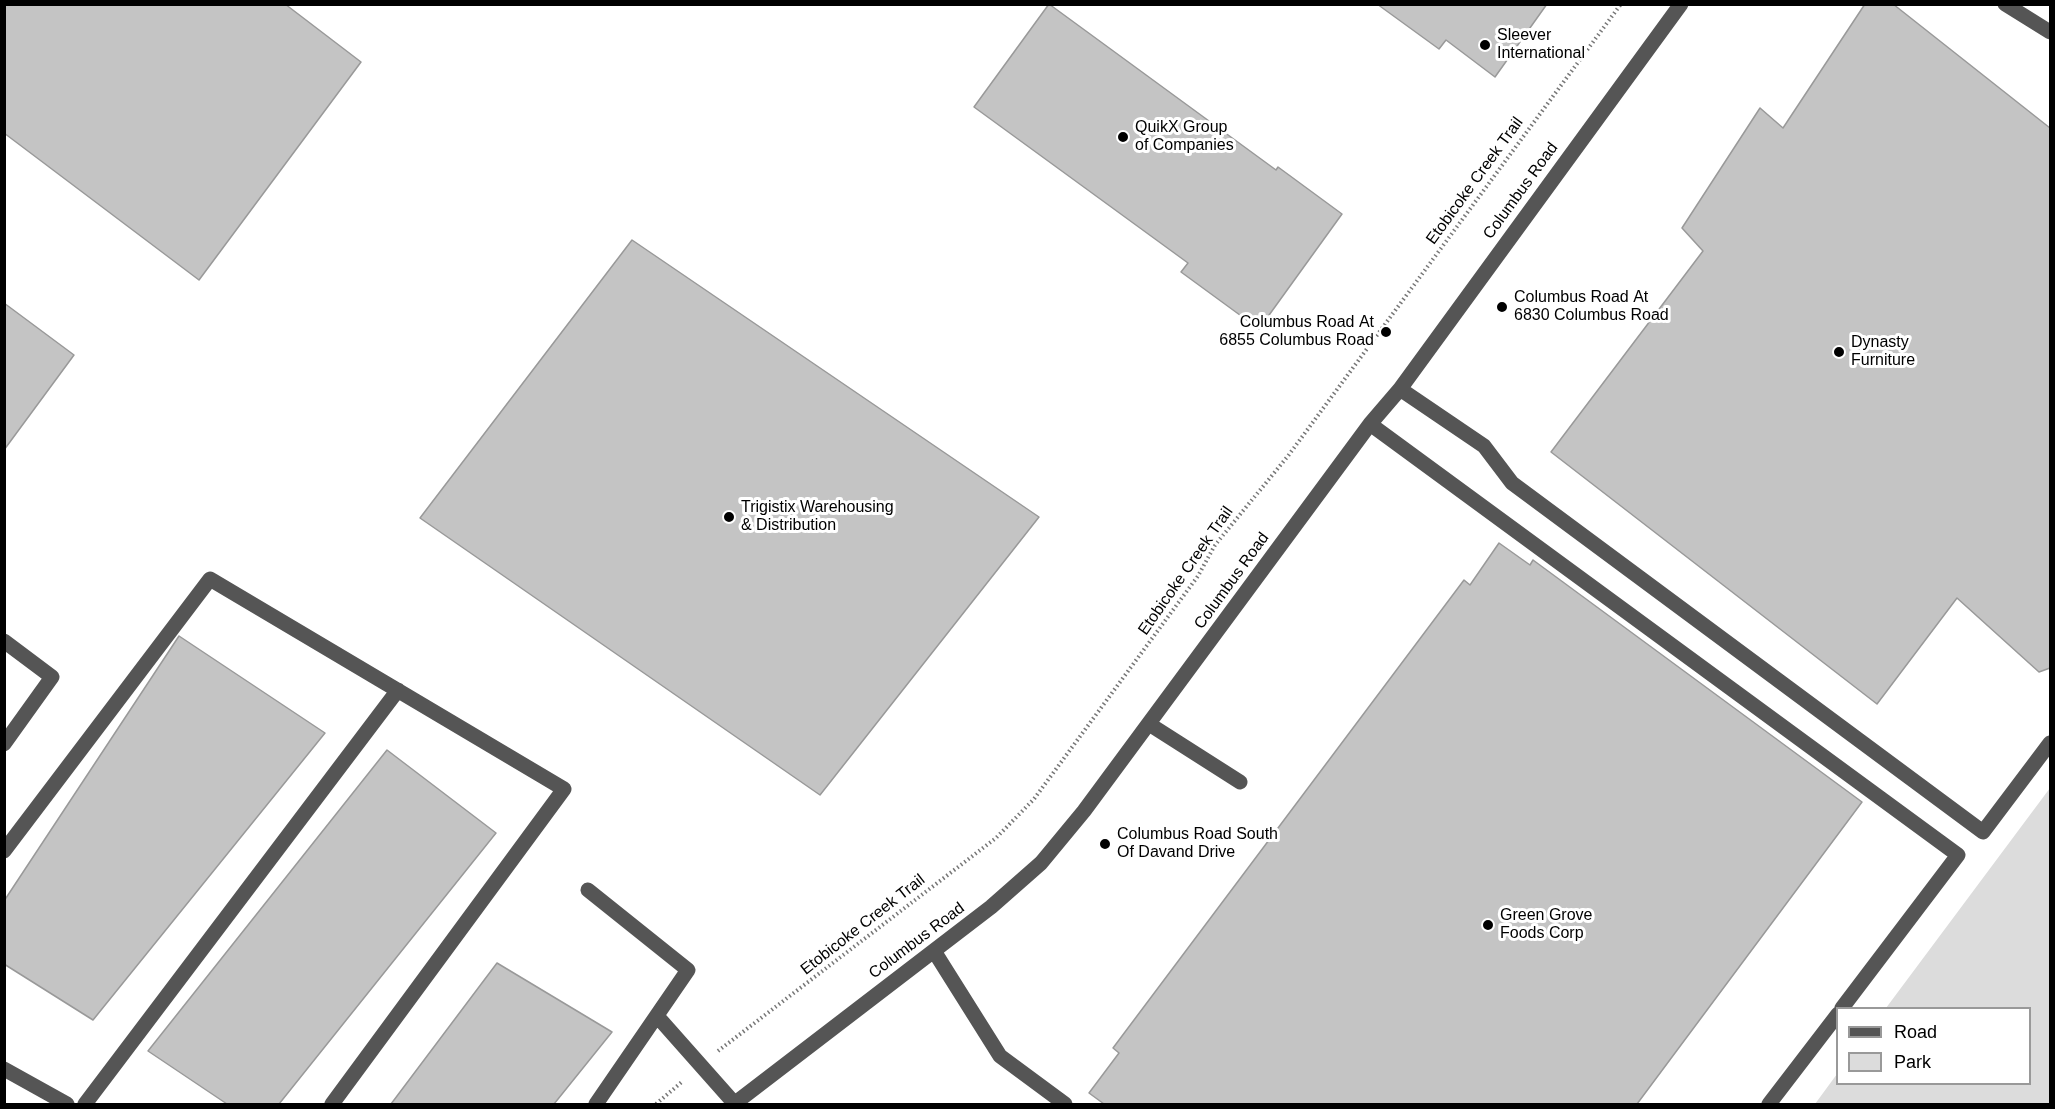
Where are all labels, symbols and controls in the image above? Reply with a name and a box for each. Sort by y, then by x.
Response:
place label: Sleever International [1497,26,1585,64]
marker: Sleever International [1478,38,1492,52]
street label: Etobicoke Creek Trail [1422,114,1528,248]
place label: QuikX Group of Companies [1135,118,1234,156]
marker: QuikX Group of Companies [1116,130,1130,144]
street label: Columbus Road [1480,139,1562,243]
place label: Columbus Road At 6830 Columbus Road [1514,288,1669,326]
marker: Columbus Road At 6830 Columbus Road [1495,300,1509,314]
place label: Columbus Road At 6855 Columbus Road [1219,313,1374,351]
marker: Columbus Road At 6855 Columbus Road [1379,325,1393,339]
place label: Dynasty Furniture [1851,333,1915,371]
marker: Dynasty Furniture [1832,345,1846,359]
place label: Trigistix Warehousing & Distribution [741,498,894,536]
street label: Etobicoke Creek Trail [1134,503,1238,639]
marker: Trigistix Warehousing & Distribution [722,510,736,524]
street label: Columbus Road [1191,529,1273,633]
place label: Columbus Road South Of Davand Drive [1117,825,1278,863]
marker: Columbus Road South Of Davand Drive [1098,837,1112,851]
street label: Etobicoke Creek Trail [797,871,929,979]
street label: Columbus Road [865,899,969,983]
place label: Green Grove Foods Corp [1500,906,1592,944]
marker: Green Grove Foods Corp [1481,918,1495,932]
legend [1836,1007,2031,1085]
text: Road [1894,1022,1937,1042]
text: Park [1894,1052,1931,1072]

